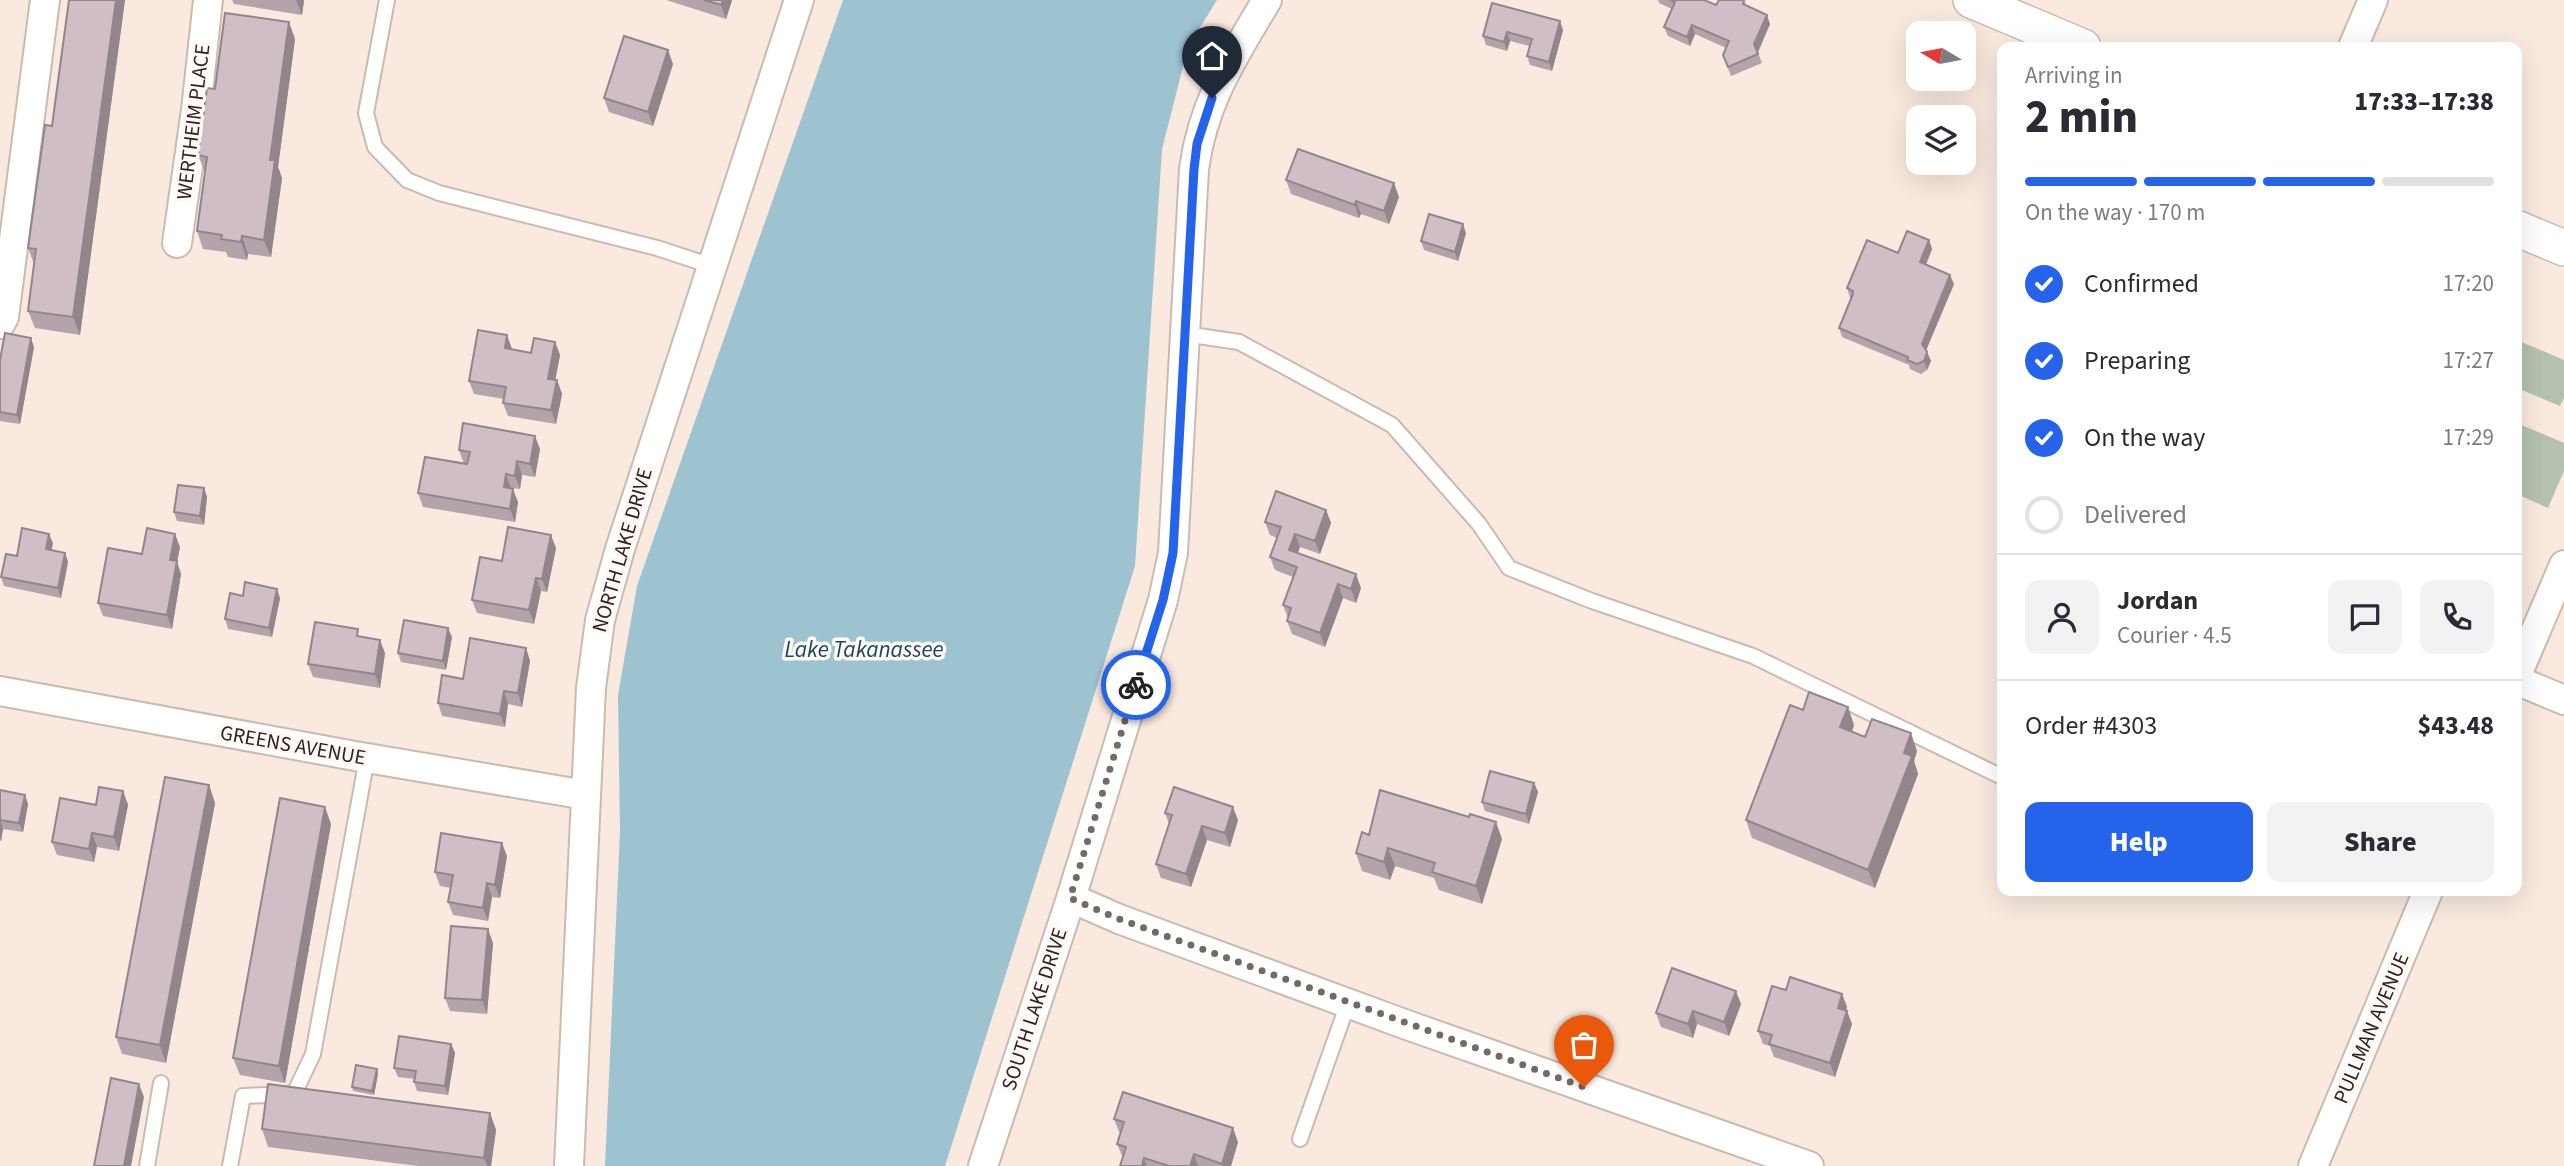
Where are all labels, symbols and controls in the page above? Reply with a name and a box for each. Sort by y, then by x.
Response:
north arrow [1906,21,1976,91]
map controls [1906,21,1976,175]
pin [1182,26,1242,98]
icon: home [1193,37,1231,75]
street label: WERTHEIM PLACE [169,42,217,202]
text: Arriving in [2025,59,2123,92]
text: 17:33–17:38 [2354,83,2494,120]
text: 2 min [2025,85,2138,150]
button: layers [1906,105,1976,175]
text: On the way · 170 m [2025,196,2205,229]
icon: check [2025,265,2063,303]
text: Confirmed [2084,265,2199,302]
text: 17:20 [2443,267,2494,300]
icon: check [2025,342,2063,380]
text: Preparing [2084,342,2190,379]
text: 17:27 [2443,344,2494,377]
icon: check [2025,419,2063,457]
text: On the way [2084,419,2205,456]
text: 17:29 [2443,421,2494,454]
street label: NORTH LAKE DRIVE [584,464,660,636]
text: Delivered [2084,496,2187,533]
button: person [2025,580,2099,654]
button: chat [2328,580,2402,654]
button: phone [2420,580,2494,654]
text: Jordan [2117,582,2198,619]
text: Courier · 4.5 [2117,619,2232,652]
water label: Lake Takanassee [784,633,944,666]
courier [1101,650,1171,720]
icon: bike [1117,666,1155,704]
text: Order #4303 [2025,707,2157,744]
text: $43.48 [2418,707,2494,744]
street label: GREENS AVENUE [218,717,368,773]
button: Help [2025,802,2253,882]
button: Share [2267,802,2494,882]
street label: SOUTH LAKE DRIVE [994,924,1074,1094]
street label: PULLMAN AVENUE [2326,948,2416,1108]
pin [1554,1015,1614,1087]
icon: bag [1565,1026,1603,1064]

